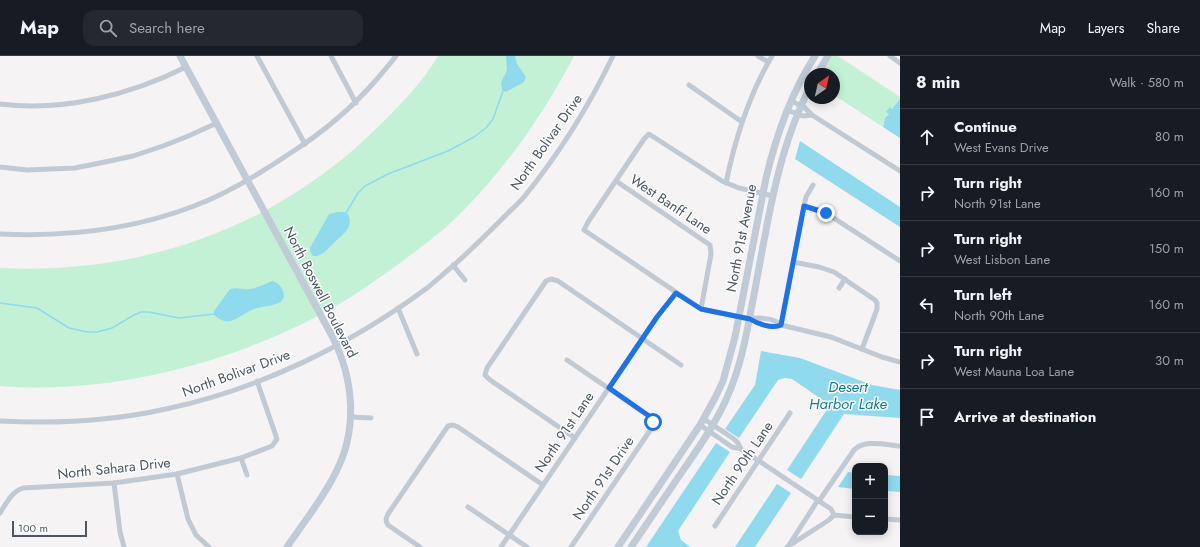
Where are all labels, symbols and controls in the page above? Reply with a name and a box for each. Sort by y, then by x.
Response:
search box [83,10,363,46]
text: Map [20,14,59,41]
icon: search [97,17,119,39]
text: Search here [129,17,205,39]
text: Map [1040,18,1066,38]
text: Layers [1088,18,1124,38]
text: Share [1146,18,1180,38]
north arrow [804,68,840,104]
text: 8 min [916,70,960,94]
text: Walk · 580 m [1109,73,1184,92]
street label: North Bolivar Drive [505,90,587,194]
text: Continue [954,116,1017,138]
icon: ahead [916,126,938,148]
text: 80 m [1155,127,1184,146]
text: West Evans Drive [954,138,1049,157]
street label: West Banff Lane [626,169,716,239]
text: Turn right [954,172,1022,194]
street label: North 91st Avenue [721,182,761,294]
icon: right [916,182,938,204]
text: 160 m [1149,183,1184,202]
text: North 91st Lane [954,194,1041,213]
route end [817,204,835,222]
street label: North Boswell Boulevard [279,223,363,361]
text: Turn right [954,228,1022,250]
icon: right [916,238,938,260]
text: 150 m [1149,239,1184,258]
text: West Lisbon Lane [954,250,1050,269]
text: Turn left [954,284,1012,306]
icon: left [916,294,938,316]
text: 160 m [1149,295,1184,314]
text: North 90th Lane [954,306,1044,325]
text: Turn right [954,340,1022,362]
street label: North Bolivar Drive [179,344,293,402]
icon: right [916,350,938,372]
text: 30 m [1155,351,1184,370]
text: West Mauna Loa Lane [954,362,1074,381]
water label: Desert Harbor Lake [809,376,887,415]
street label: North 91st Lane [530,388,598,476]
icon: arrive [916,406,938,428]
text: Arrive at destination [954,406,1096,428]
route start [644,413,662,431]
street label: North 90th Lane [707,417,777,509]
street label: North 91st Drive [568,432,638,524]
street label: North Sahara Drive [56,452,172,484]
map controls [852,463,888,535]
button: + [852,463,888,499]
button: − [852,499,888,535]
scale bar [12,519,87,538]
text: 100 m [18,520,48,536]

